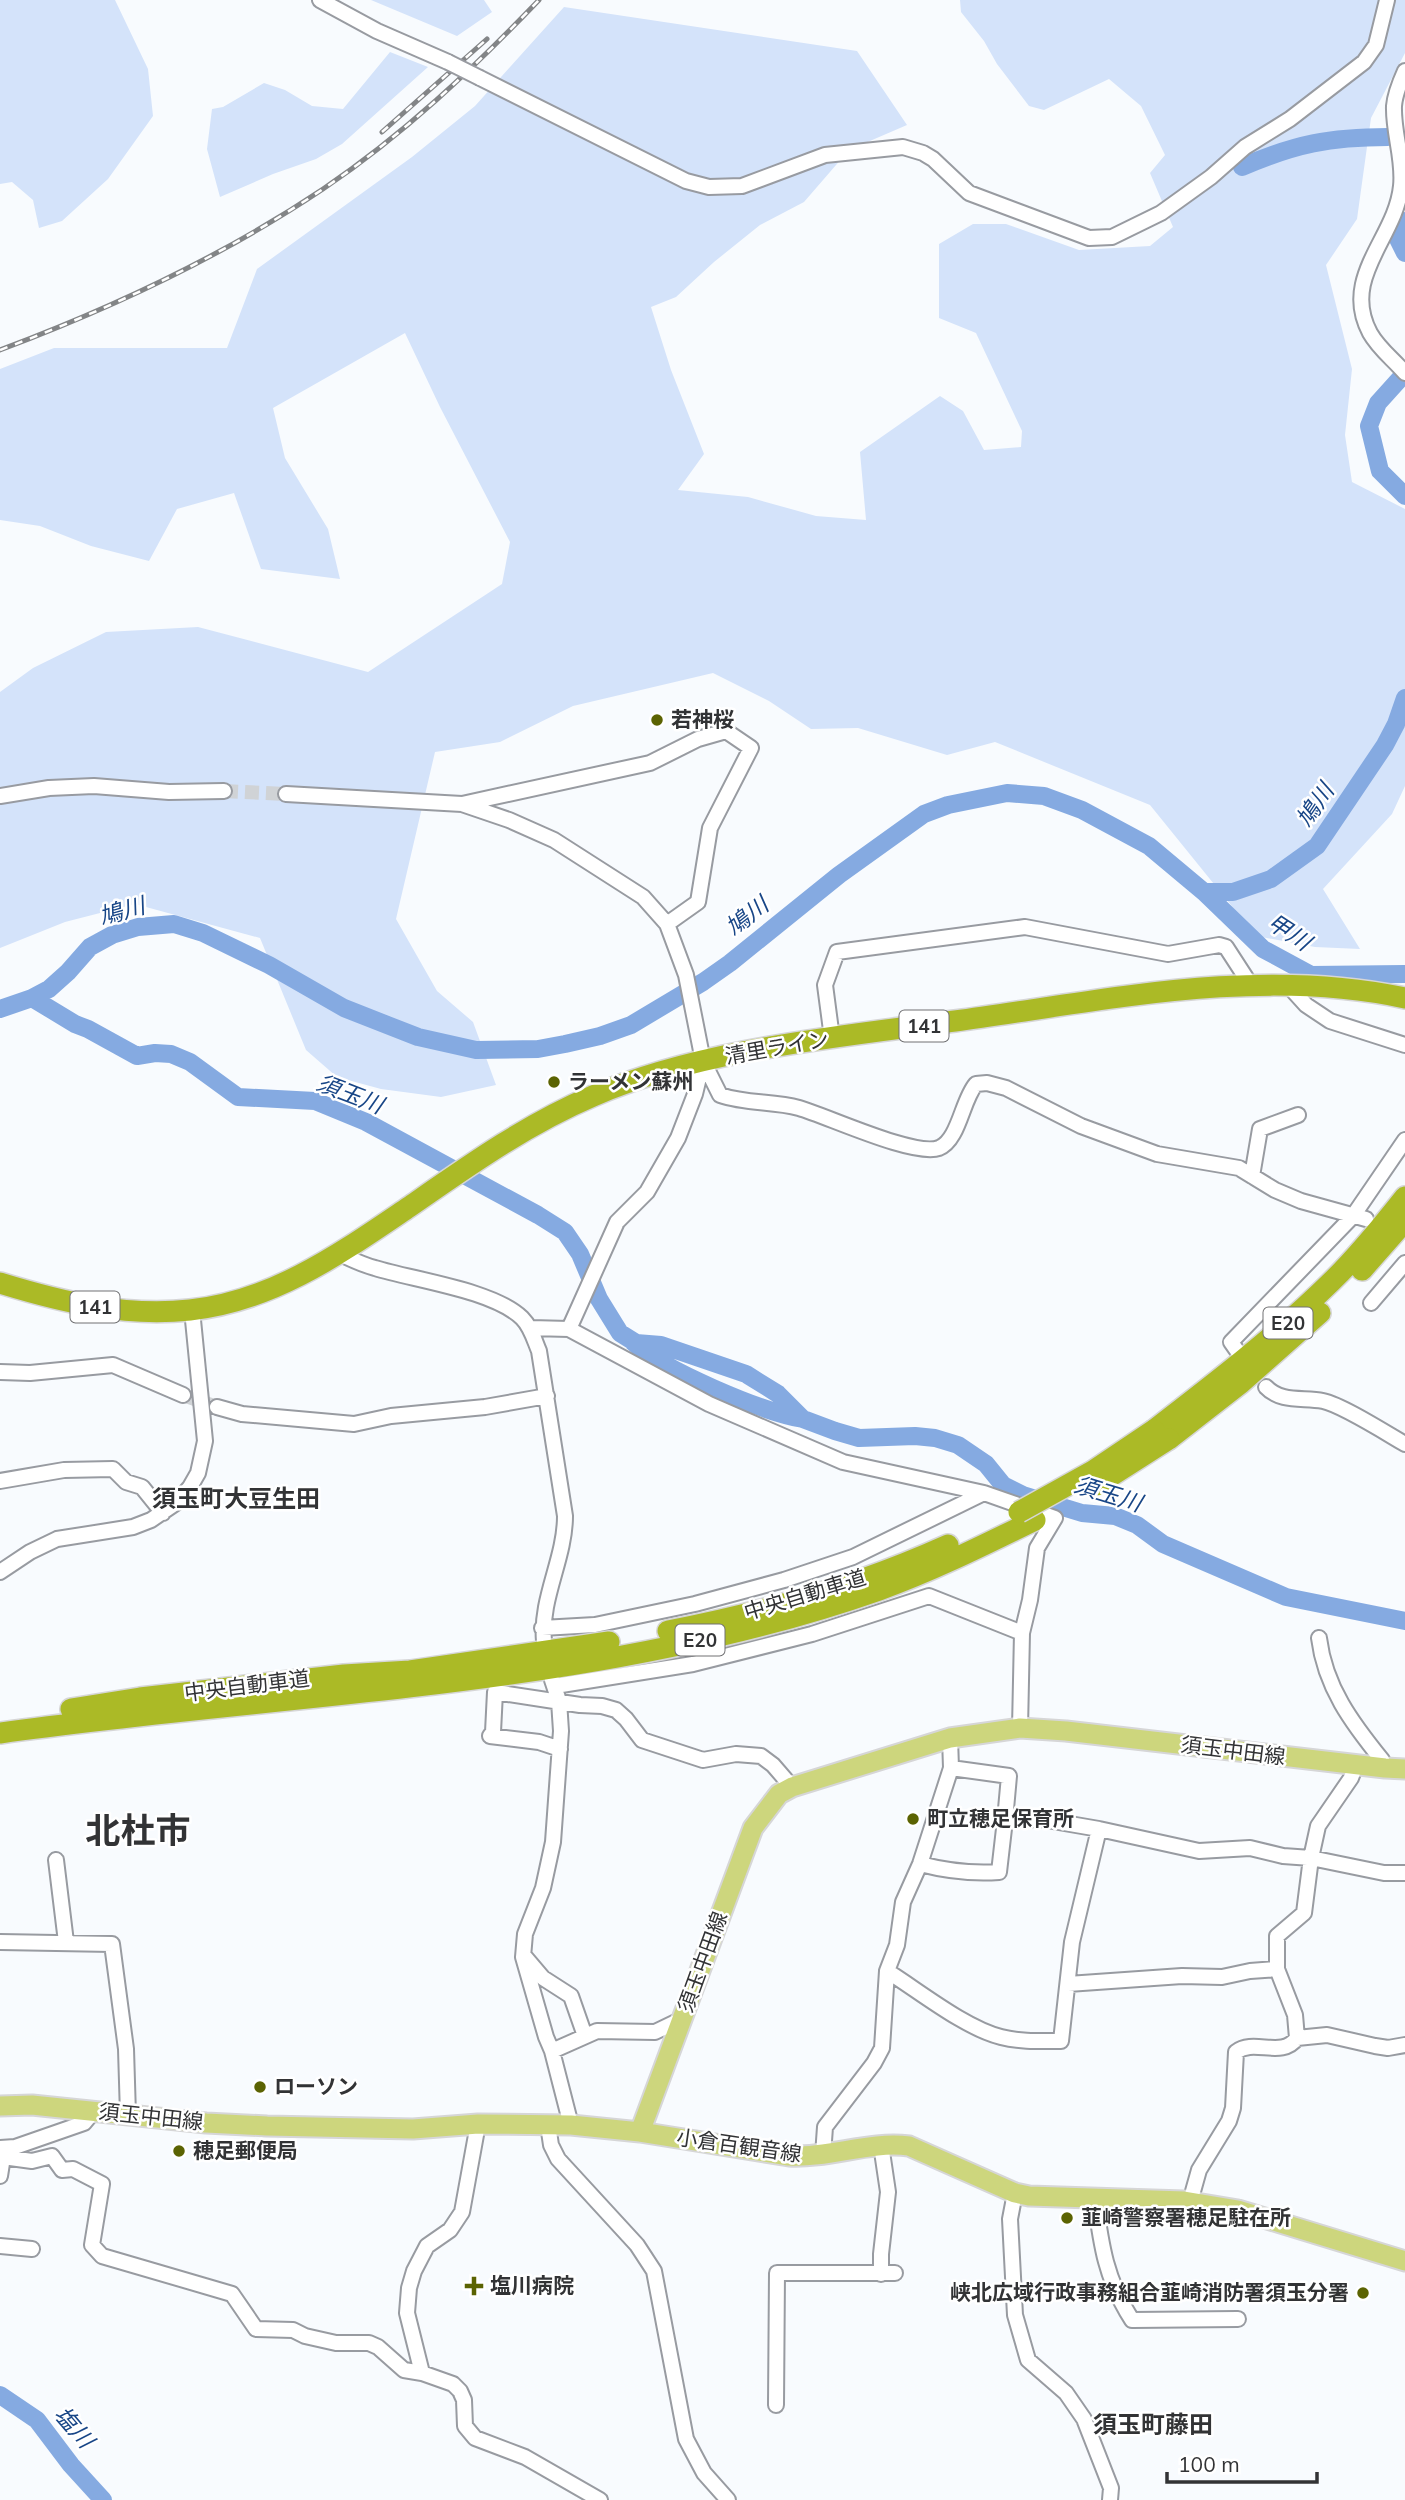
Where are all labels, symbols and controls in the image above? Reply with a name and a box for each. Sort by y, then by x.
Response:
place label: 若神桜 [671,706,734,732]
marker: 若神桜 [649,712,665,728]
water label: 鳩川 [1290,775,1341,832]
water label: 鳩川 [720,888,776,941]
water label: 鳩川 [96,889,151,931]
water label: 甲川 [1262,907,1319,958]
road number: 141 [900,1010,948,1042]
street label: 清里ライン [723,1025,831,1069]
water label: 須玉川 [313,1068,390,1121]
place label: ラーメン蘇州 [568,1068,693,1094]
marker: ラーメン蘇州 [546,1074,562,1090]
road number: 141 [70,1292,119,1322]
road number: E20 [1264,1308,1312,1338]
water label: 須玉川 [1071,1470,1148,1518]
district label: 須玉町大豆生田 [152,1483,320,1513]
street label: 中央自動車道 [741,1563,869,1625]
road number: E20 [676,1624,724,1656]
street label: 中央自動車道 [183,1664,311,1706]
street label: 須玉中田線 [1179,1731,1287,1769]
place label: 町立穂足保育所 [927,1805,1074,1831]
district label: 北杜市 [85,1808,191,1852]
marker: 町立穂足保育所 [905,1811,921,1827]
street label: 須玉中田線 [672,1908,732,2015]
place label: ローソン [274,2073,358,2099]
marker: ローソン [252,2079,268,2095]
street label: 須玉中田線 [98,2098,205,2134]
street label: 小倉百観音線 [675,2123,803,2167]
place label: 穂足郵便局 [193,2137,298,2163]
marker: 穂足郵便局 [171,2143,187,2159]
place label: 韮崎警察署穂足駐在所 [1081,2204,1291,2230]
marker: 韮崎警察署穂足駐在所 [1059,2210,1075,2226]
place label: 塩川病院 [490,2272,574,2298]
marker: 塩川病院 [464,2276,484,2296]
place label: 峡北広域行政事務組合韮崎消防署須玉分署 [950,2279,1349,2305]
marker: 峡北広域行政事務組合韮崎消防署須玉分署 [1355,2285,1371,2301]
water label: 塩川 [48,2400,102,2456]
district label: 須玉町藤田 [1093,2409,1213,2439]
scale bar [1167,2440,1318,2484]
text: 100 m [1178,2451,1240,2477]

